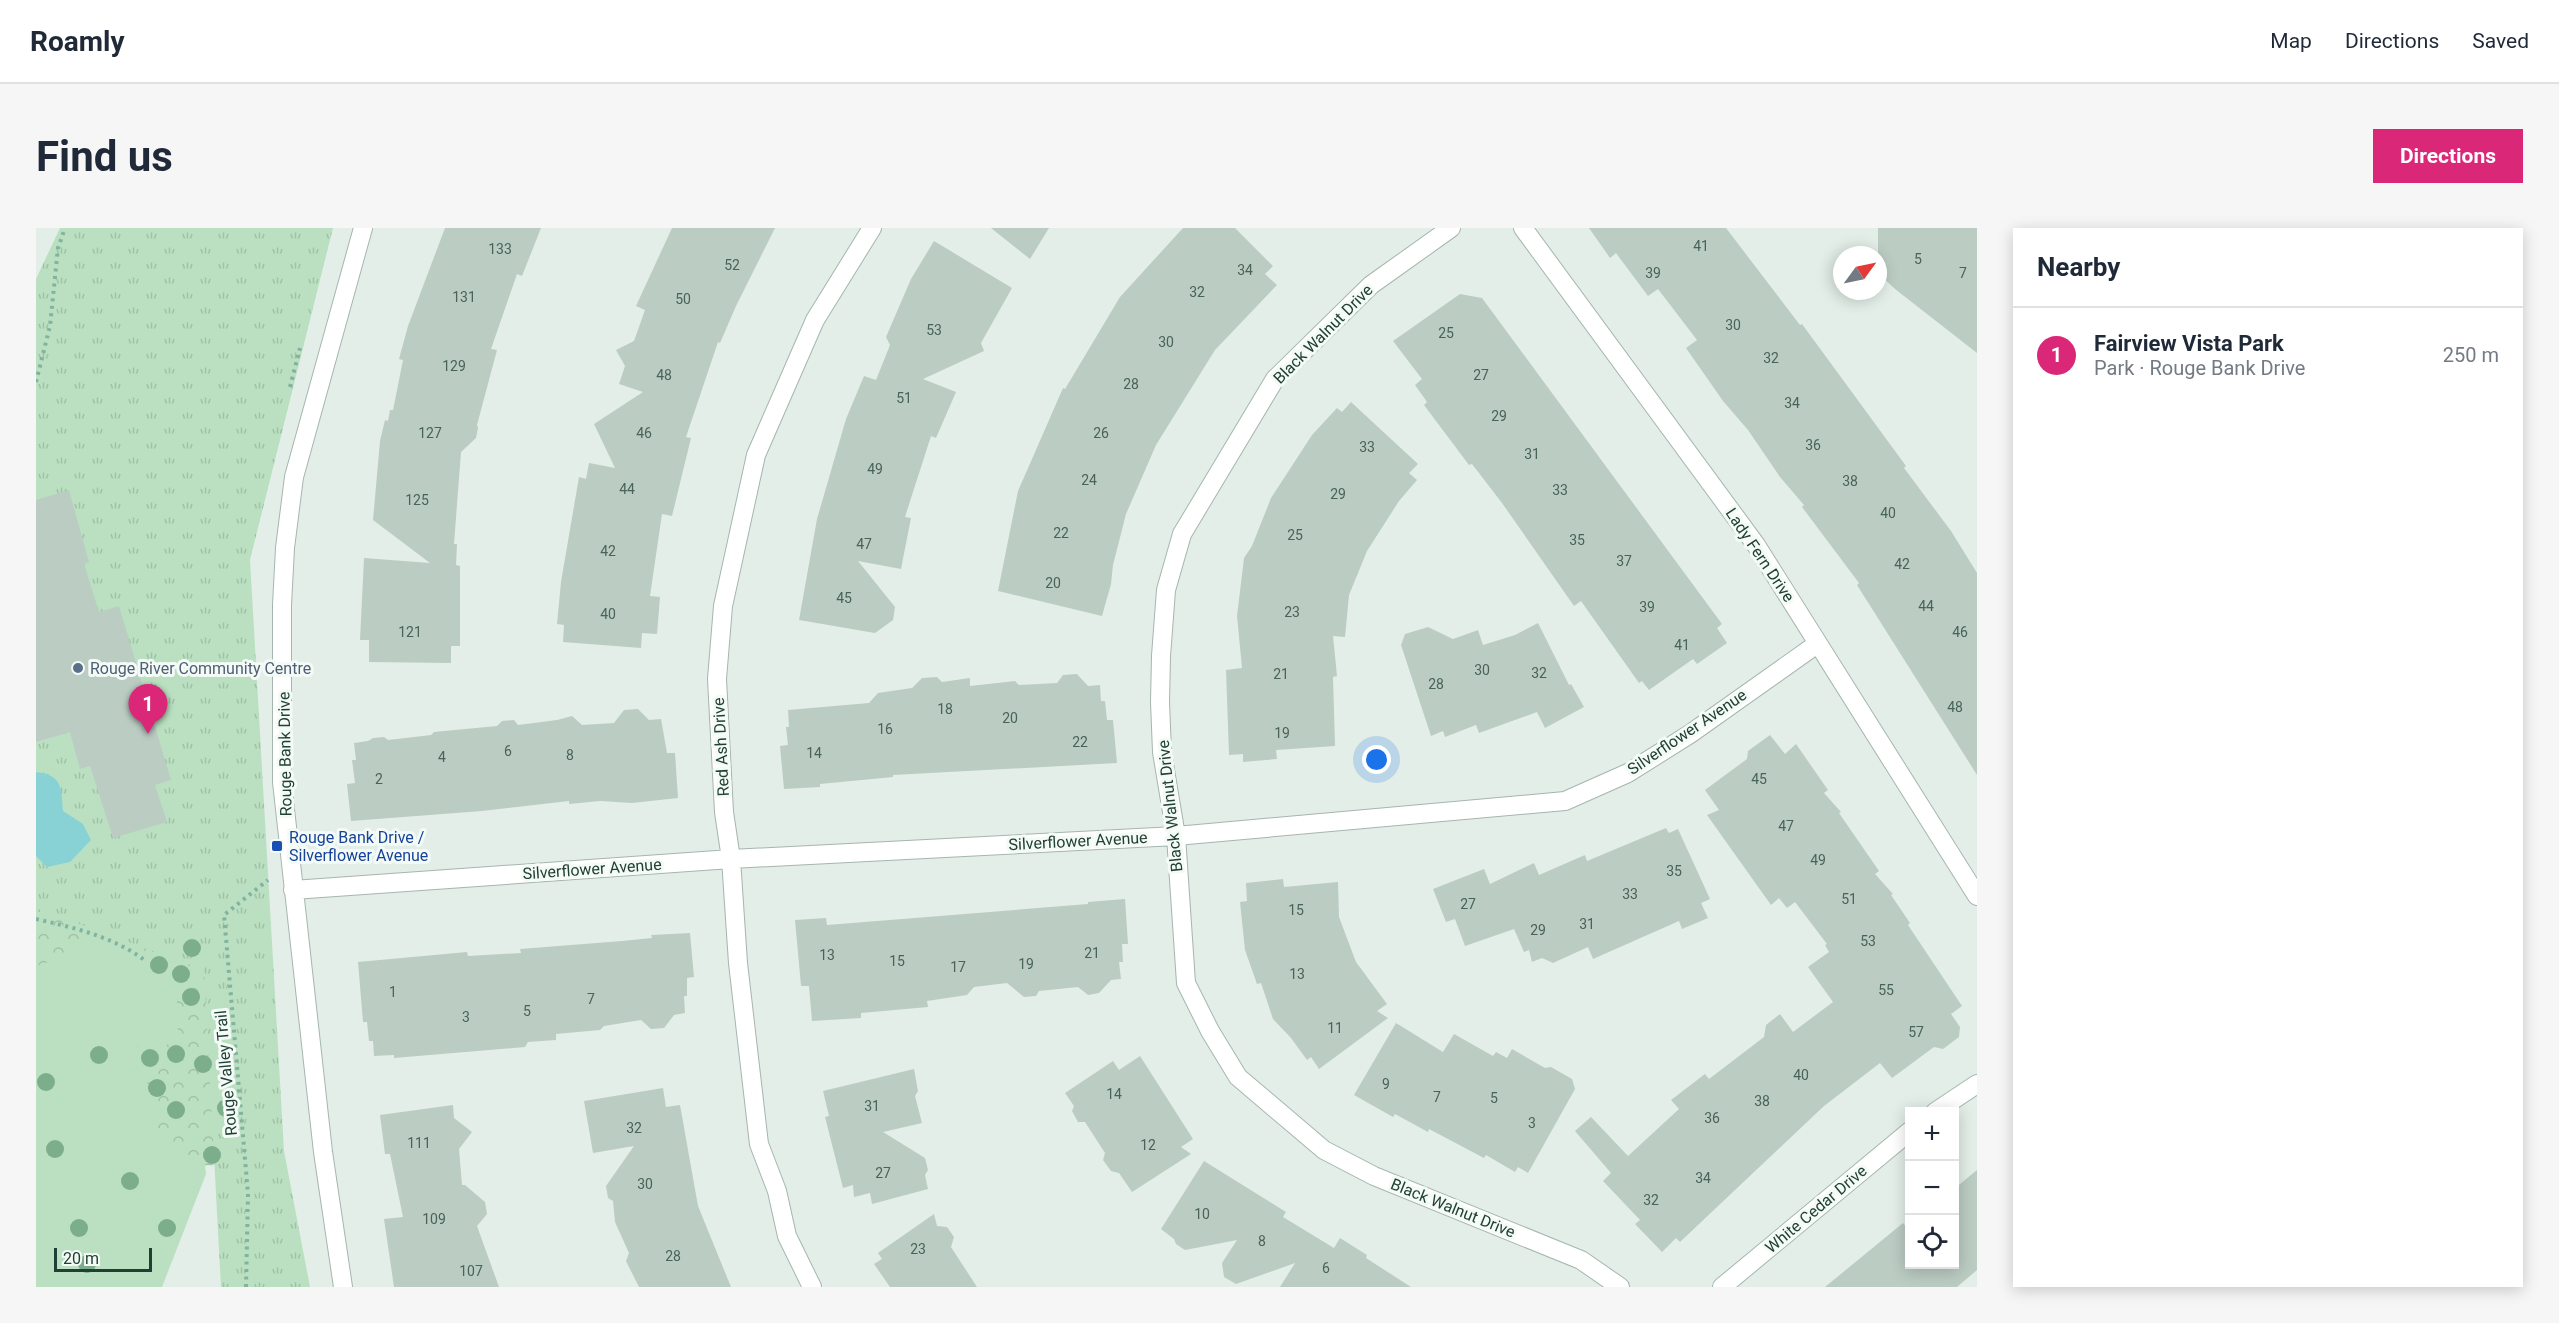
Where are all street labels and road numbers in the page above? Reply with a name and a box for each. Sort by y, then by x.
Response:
street label: Black Walnut Drive [1269,280,1377,388]
street label: Lady Fern Drive [1722,504,1798,606]
street label: Silverflower Avenue [1624,685,1750,779]
street label: Rouge Bank Drive [274,691,296,817]
street label: Red Ash Drive [709,697,733,797]
street label: Black Walnut Drive [1154,739,1186,873]
street label: Silverflower Avenue [1008,828,1148,854]
street label: Silverflower Avenue [522,855,662,883]
street label: Rouge Valley Trail [211,1010,241,1136]
street label: White Cedar Drive [1761,1161,1871,1257]
street label: Black Walnut Drive [1388,1174,1518,1242]

